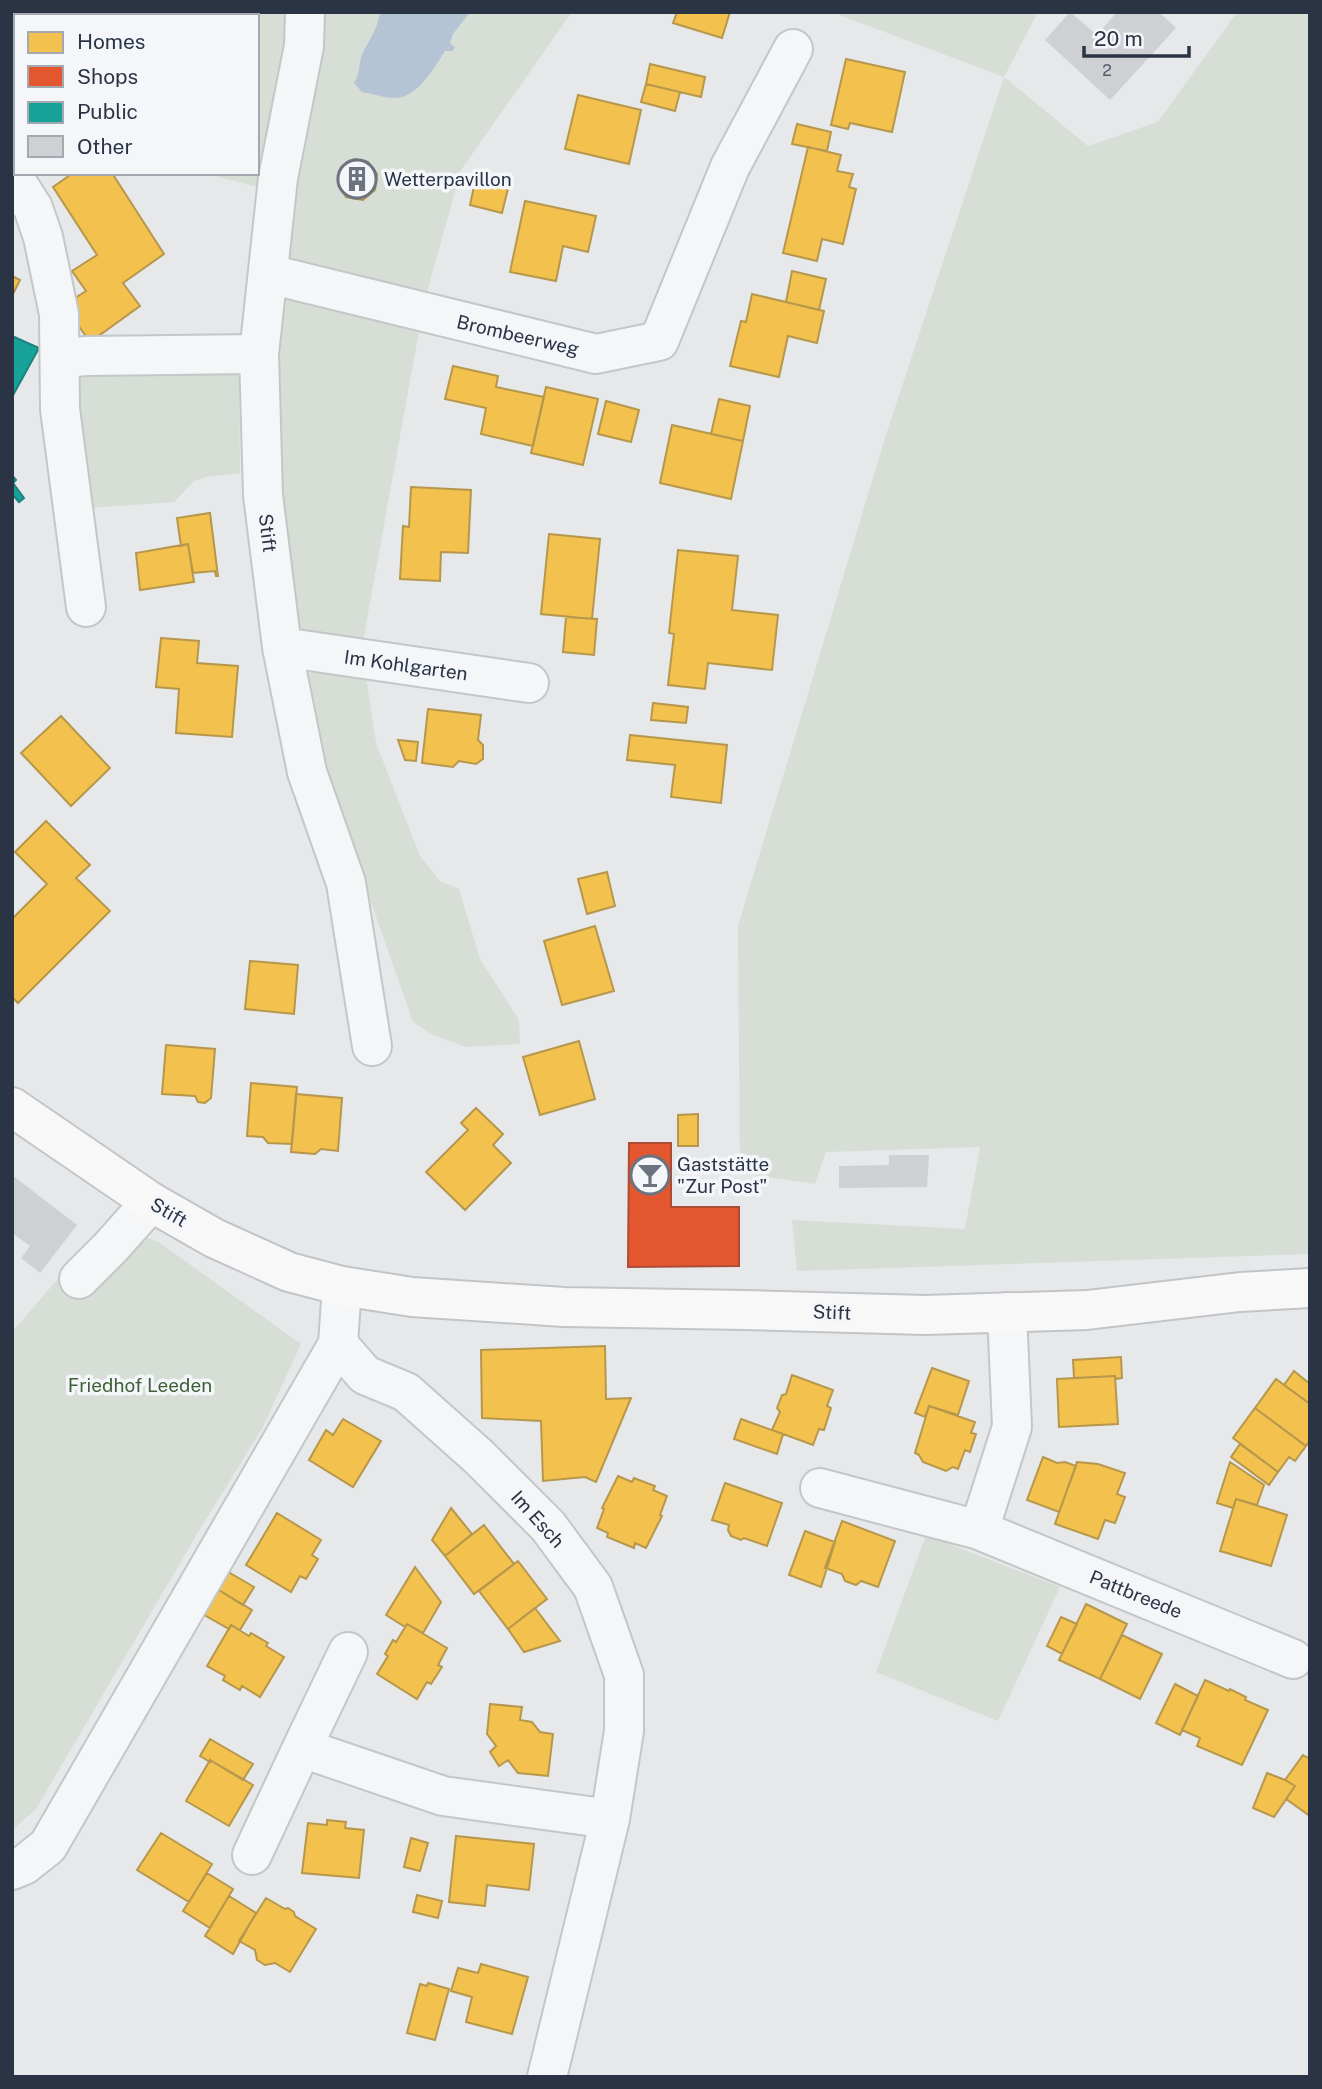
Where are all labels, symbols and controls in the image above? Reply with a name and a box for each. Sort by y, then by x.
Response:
legend [14,14,259,175]
scale bar [1084,14,1189,58]
text: 20 m [1094,26,1143,51]
text: Homes [77,29,145,54]
house number: 2 [1102,61,1112,80]
text: Shops [77,64,138,89]
text: Public [77,99,138,124]
text: Other [77,134,133,159]
building icon: Wetterpavillon [336,158,378,200]
place label: Wetterpavillon [384,168,512,190]
street label: Brombeerweg [455,310,581,360]
street label: Stift [255,512,281,554]
street label: Im Kohlgarten [343,645,469,685]
place label: Gaststätte "Zur Post" [677,1153,769,1197]
bar icon: Gaststätte "Zur Post" [629,1154,671,1196]
street label: Stift [147,1193,191,1231]
street label: Stift [812,1300,852,1324]
park label: Friedhof Leeden [68,1374,212,1396]
street label: Im Esch [507,1486,569,1552]
street label: Pattbreede [1086,1565,1186,1623]

